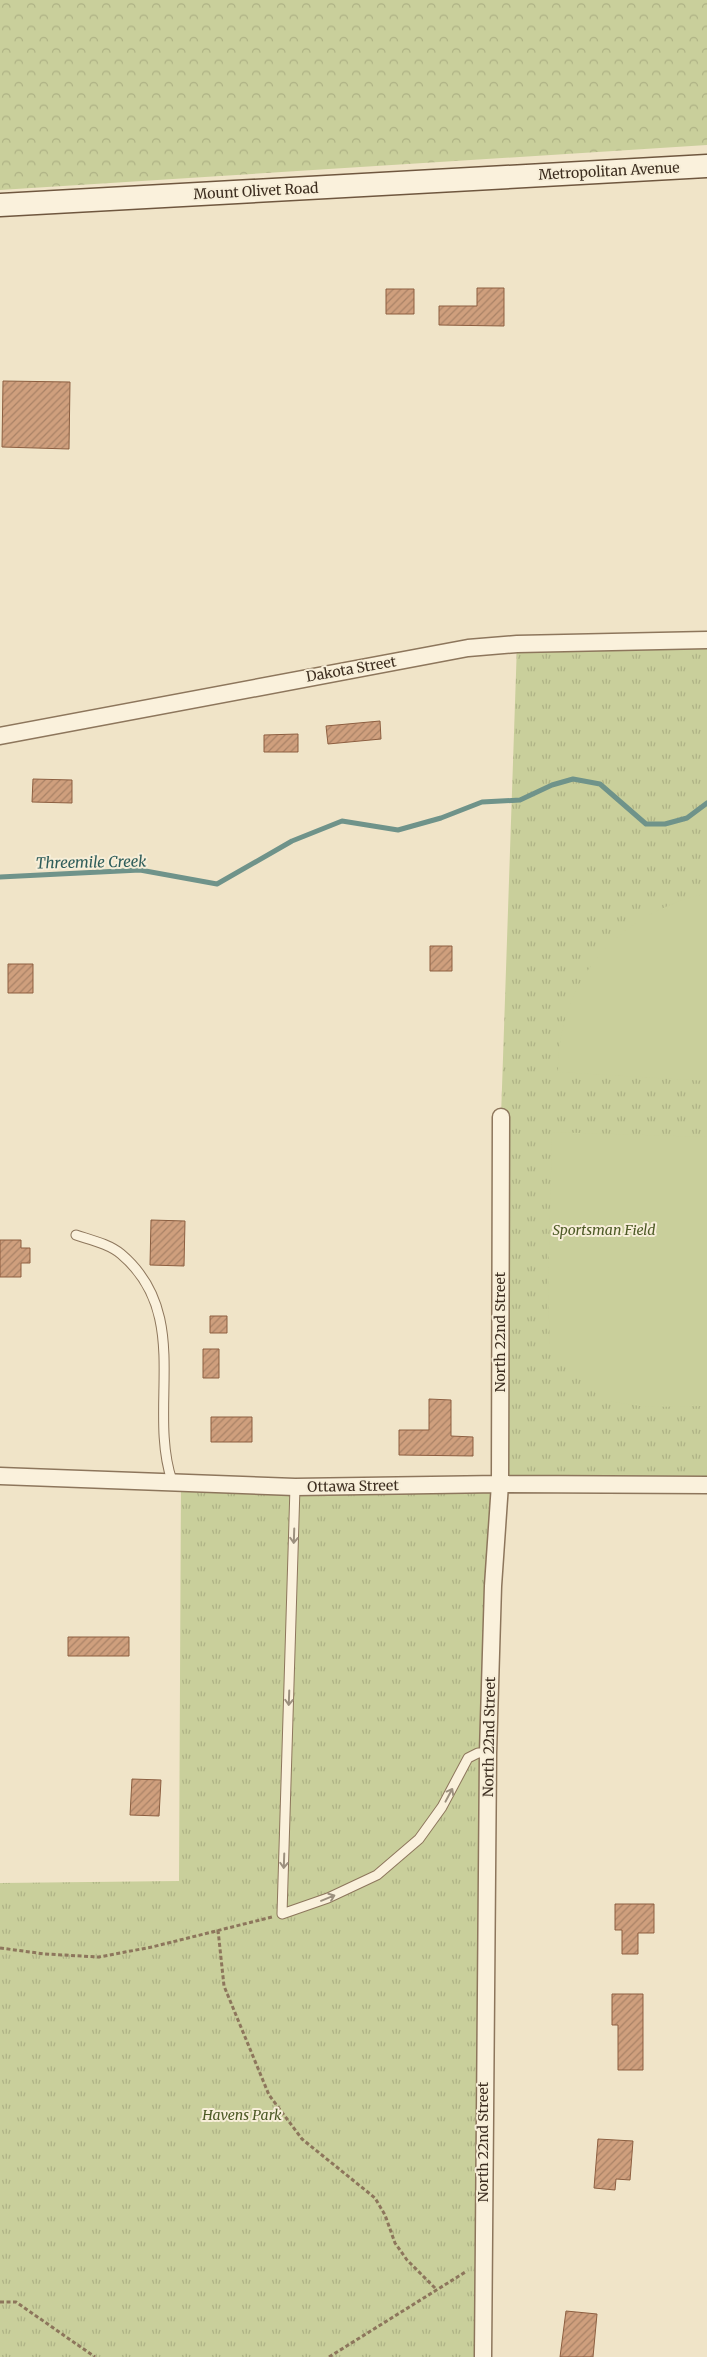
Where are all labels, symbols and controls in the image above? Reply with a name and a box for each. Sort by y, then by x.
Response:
street label: Metropolitan Avenue [538,158,680,184]
street label: Mount Olivet Road [193,179,319,203]
street label: Dakota Street [305,652,398,686]
water label: Threemile Creek [36,852,147,872]
park label: Sportsman Field [553,1221,655,1239]
street label: North 22nd Street [491,1271,509,1392]
street label: Ottawa Street [307,1476,399,1496]
one-way arrow [289,1527,299,1543]
street label: North 22nd Street [479,1676,499,1797]
one-way arrow [284,1690,294,1706]
one-way arrow [445,1788,454,1803]
one-way arrow [279,1852,289,1868]
one-way arrow [320,1892,335,1902]
street label: North 22nd Street [474,2081,492,2202]
park label: Havens Park [201,2106,282,2124]

